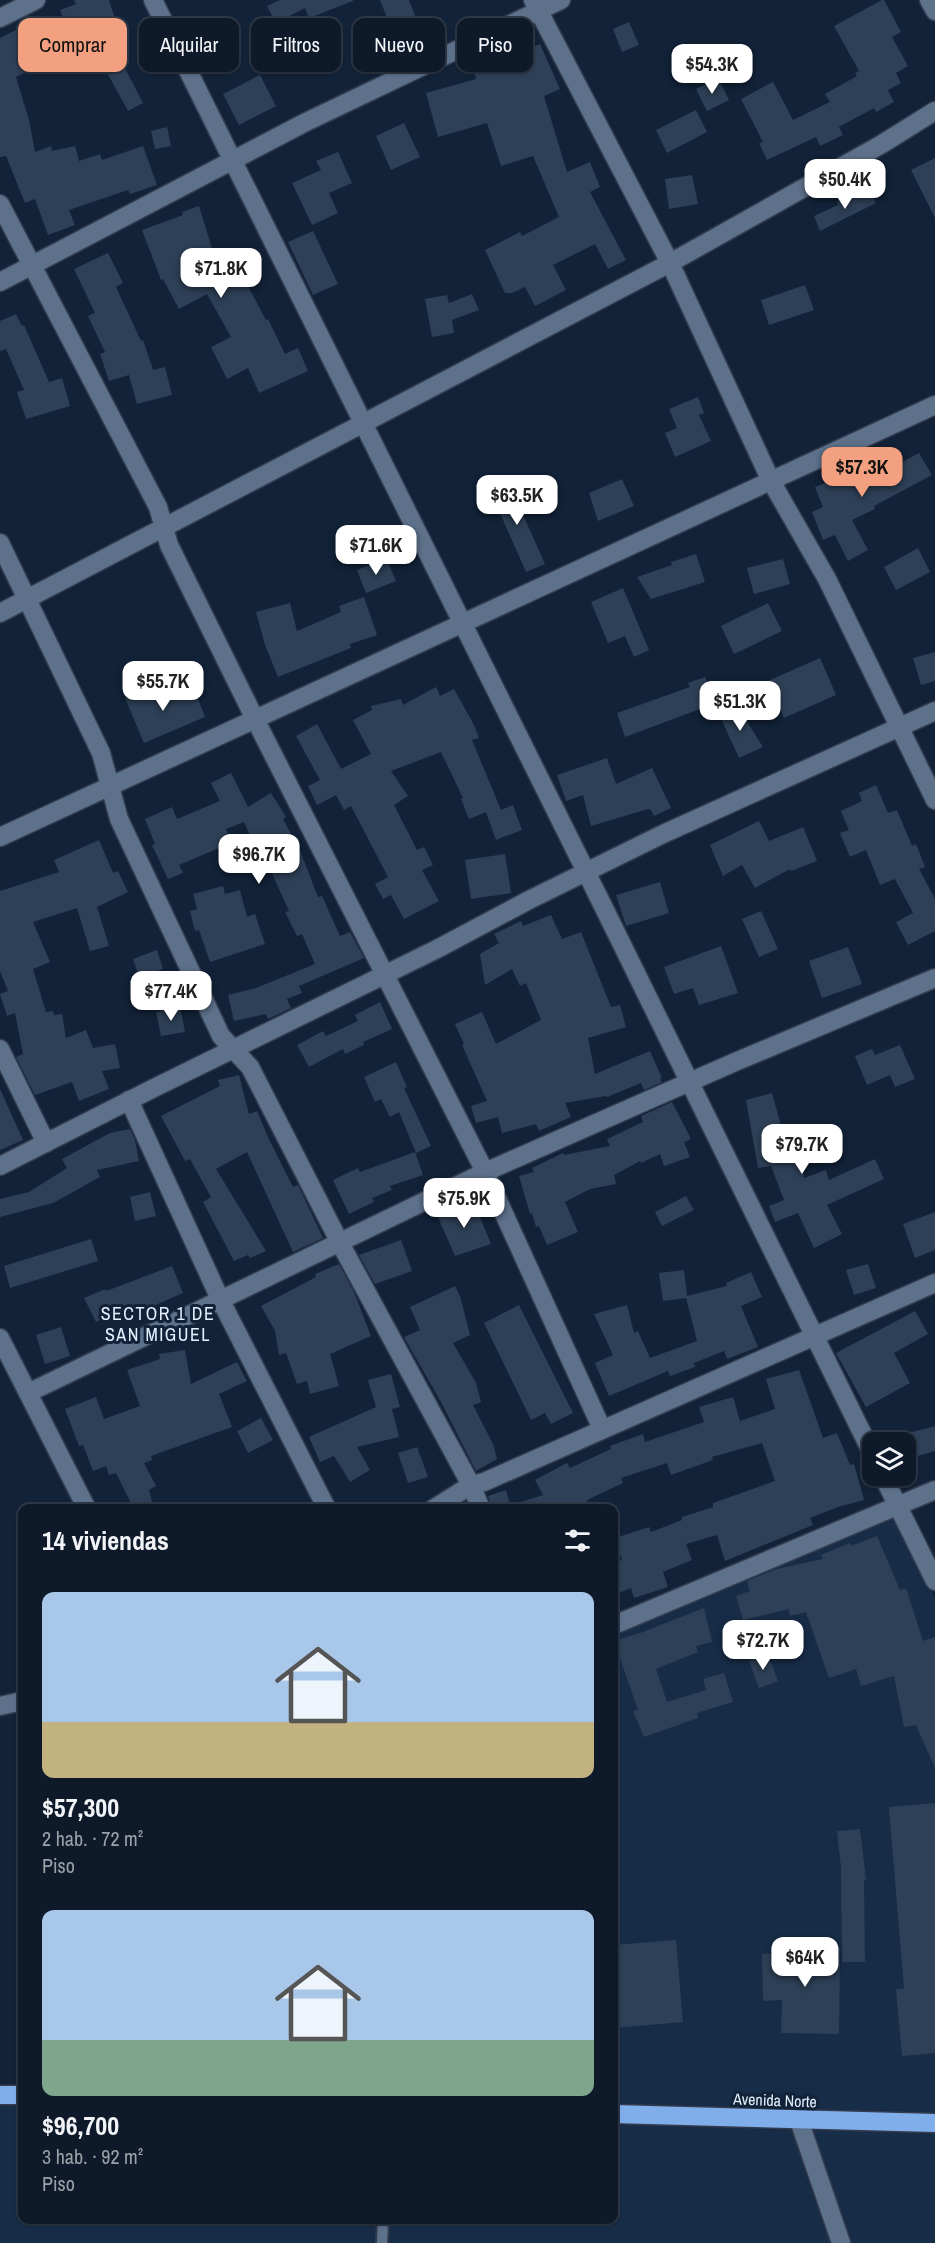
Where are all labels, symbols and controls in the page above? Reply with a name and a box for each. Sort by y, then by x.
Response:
chip: Comprar [18,18,127,72]
chip: Alquilar [139,18,239,72]
chip: Filtros [251,18,341,72]
chip: Nuevo [353,18,445,72]
chip: Piso [457,18,533,72]
pin: $54.3K [663,44,761,95]
text: $54.3K [686,50,738,77]
pin: $50.4K [796,159,894,210]
text: $50.4K [819,165,871,192]
pin: $71.8K [172,248,270,299]
text: $71.8K [195,254,247,281]
pin: $57.3K [813,447,911,498]
text: $57.3K [836,453,888,480]
pin: $63.5K [468,475,566,526]
text: $63.5K [491,481,543,508]
pin: $71.6K [327,525,425,576]
text: $71.6K [350,531,402,558]
pin: $55.7K [114,661,212,712]
text: $55.7K [137,667,189,694]
pin: $51.3K [691,681,789,732]
text: $51.3K [714,687,766,714]
pin: $96.7K [210,834,308,885]
text: $96.7K [233,840,285,867]
pin: $77.4K [122,971,220,1022]
text: $77.4K [145,977,197,1004]
pin: $79.7K [753,1124,851,1175]
text: $79.7K [776,1130,828,1157]
pin: $75.9K [415,1178,513,1229]
text: $75.9K [438,1184,490,1211]
district label: SECTOR 1 DE SAN MIGUEL [101,1301,215,1347]
map controls [862,1432,916,1486]
button: layers [862,1432,916,1486]
text: 14 viviendas [42,1523,169,1558]
icon: filters [561,1524,594,1557]
pin: $72.7K [714,1620,812,1671]
text: $72.7K [737,1626,789,1653]
icon: home [264,1631,372,1739]
text: $57,300 [42,1790,119,1825]
text: 2 hab. · 72 m² [42,1825,143,1852]
text: Piso [42,1852,75,1879]
pin: $64K [769,1937,841,1988]
text: $64K [785,1943,825,1970]
icon: home [264,1949,372,2057]
street label: Avenida Norte [732,2088,817,2112]
text: $96,700 [42,2108,119,2143]
text: 3 hab. · 92 m² [42,2143,143,2170]
text: Piso [42,2170,75,2197]

